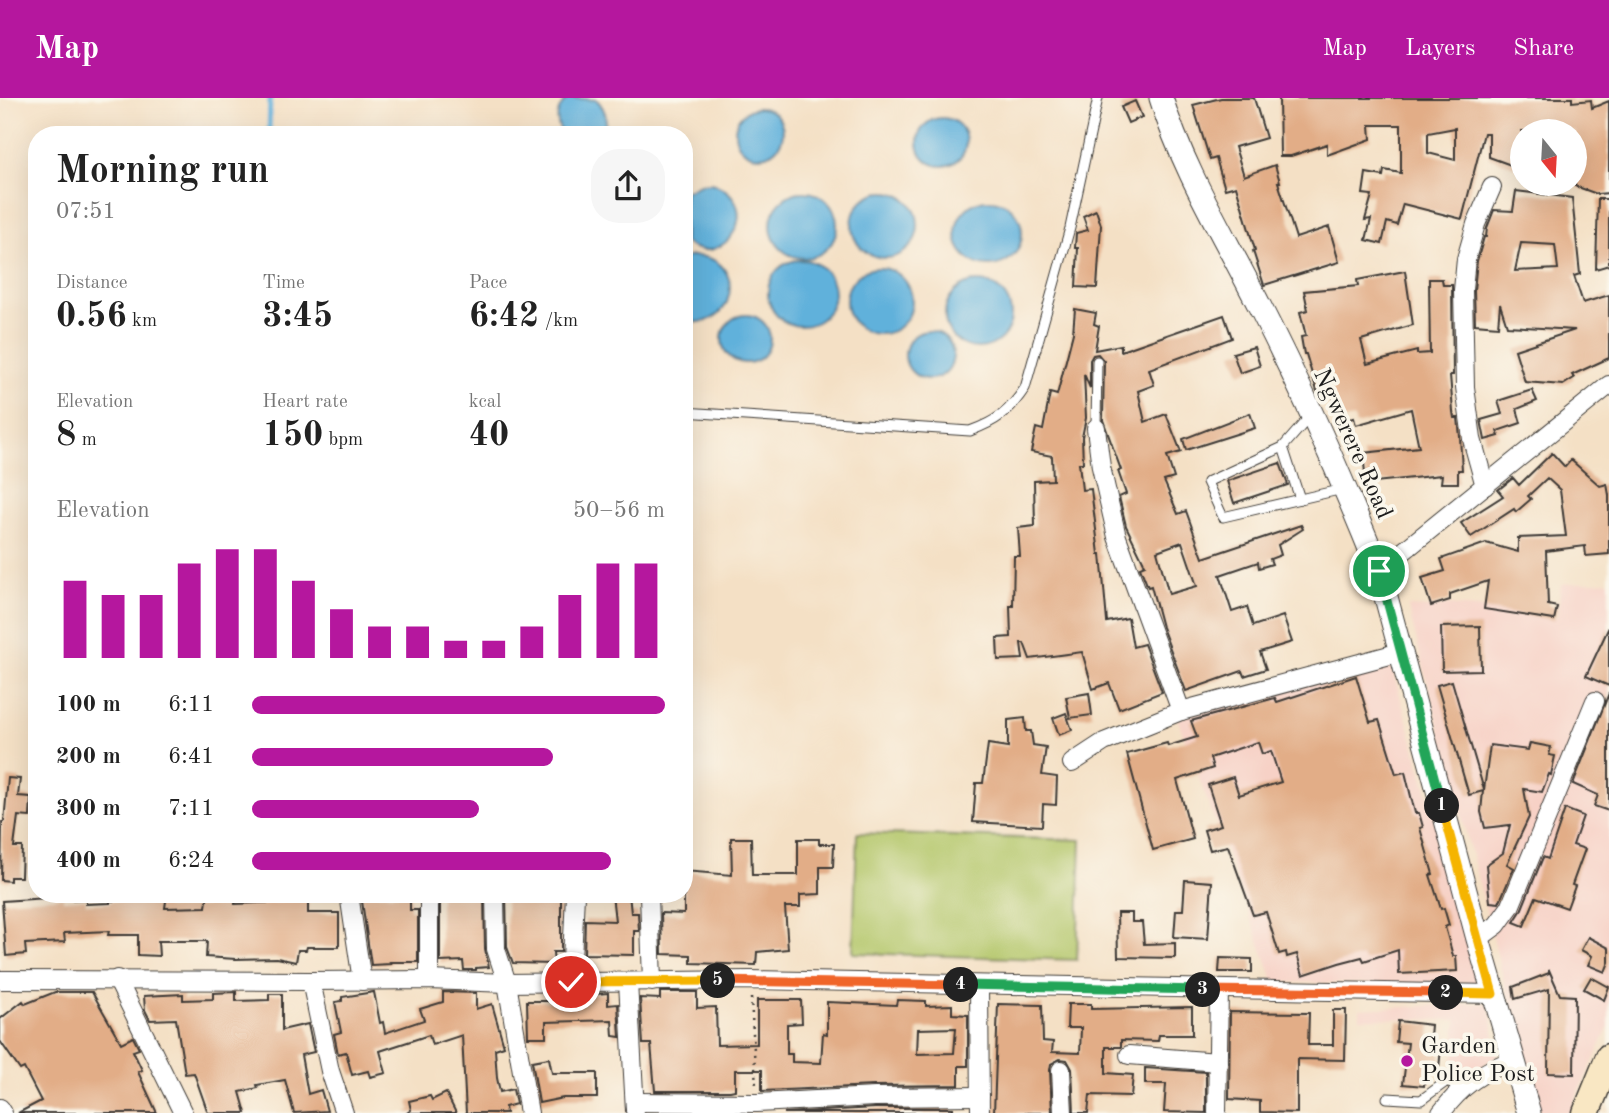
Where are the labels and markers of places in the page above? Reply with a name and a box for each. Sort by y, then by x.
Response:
pin [1349,541,1409,601]
pin: 1 [1424,788,1460,824]
pin [541,952,601,1012]
pin: 5 [700,964,736,998]
pin: 4 [944,968,978,1002]
pin: 3 [1186,972,1220,1008]
pin: 2 [1428,976,1464,1010]
place label: Garden Police Post [1421,1035,1535,1087]
marker: Garden Police Post [1399,1053,1415,1069]

